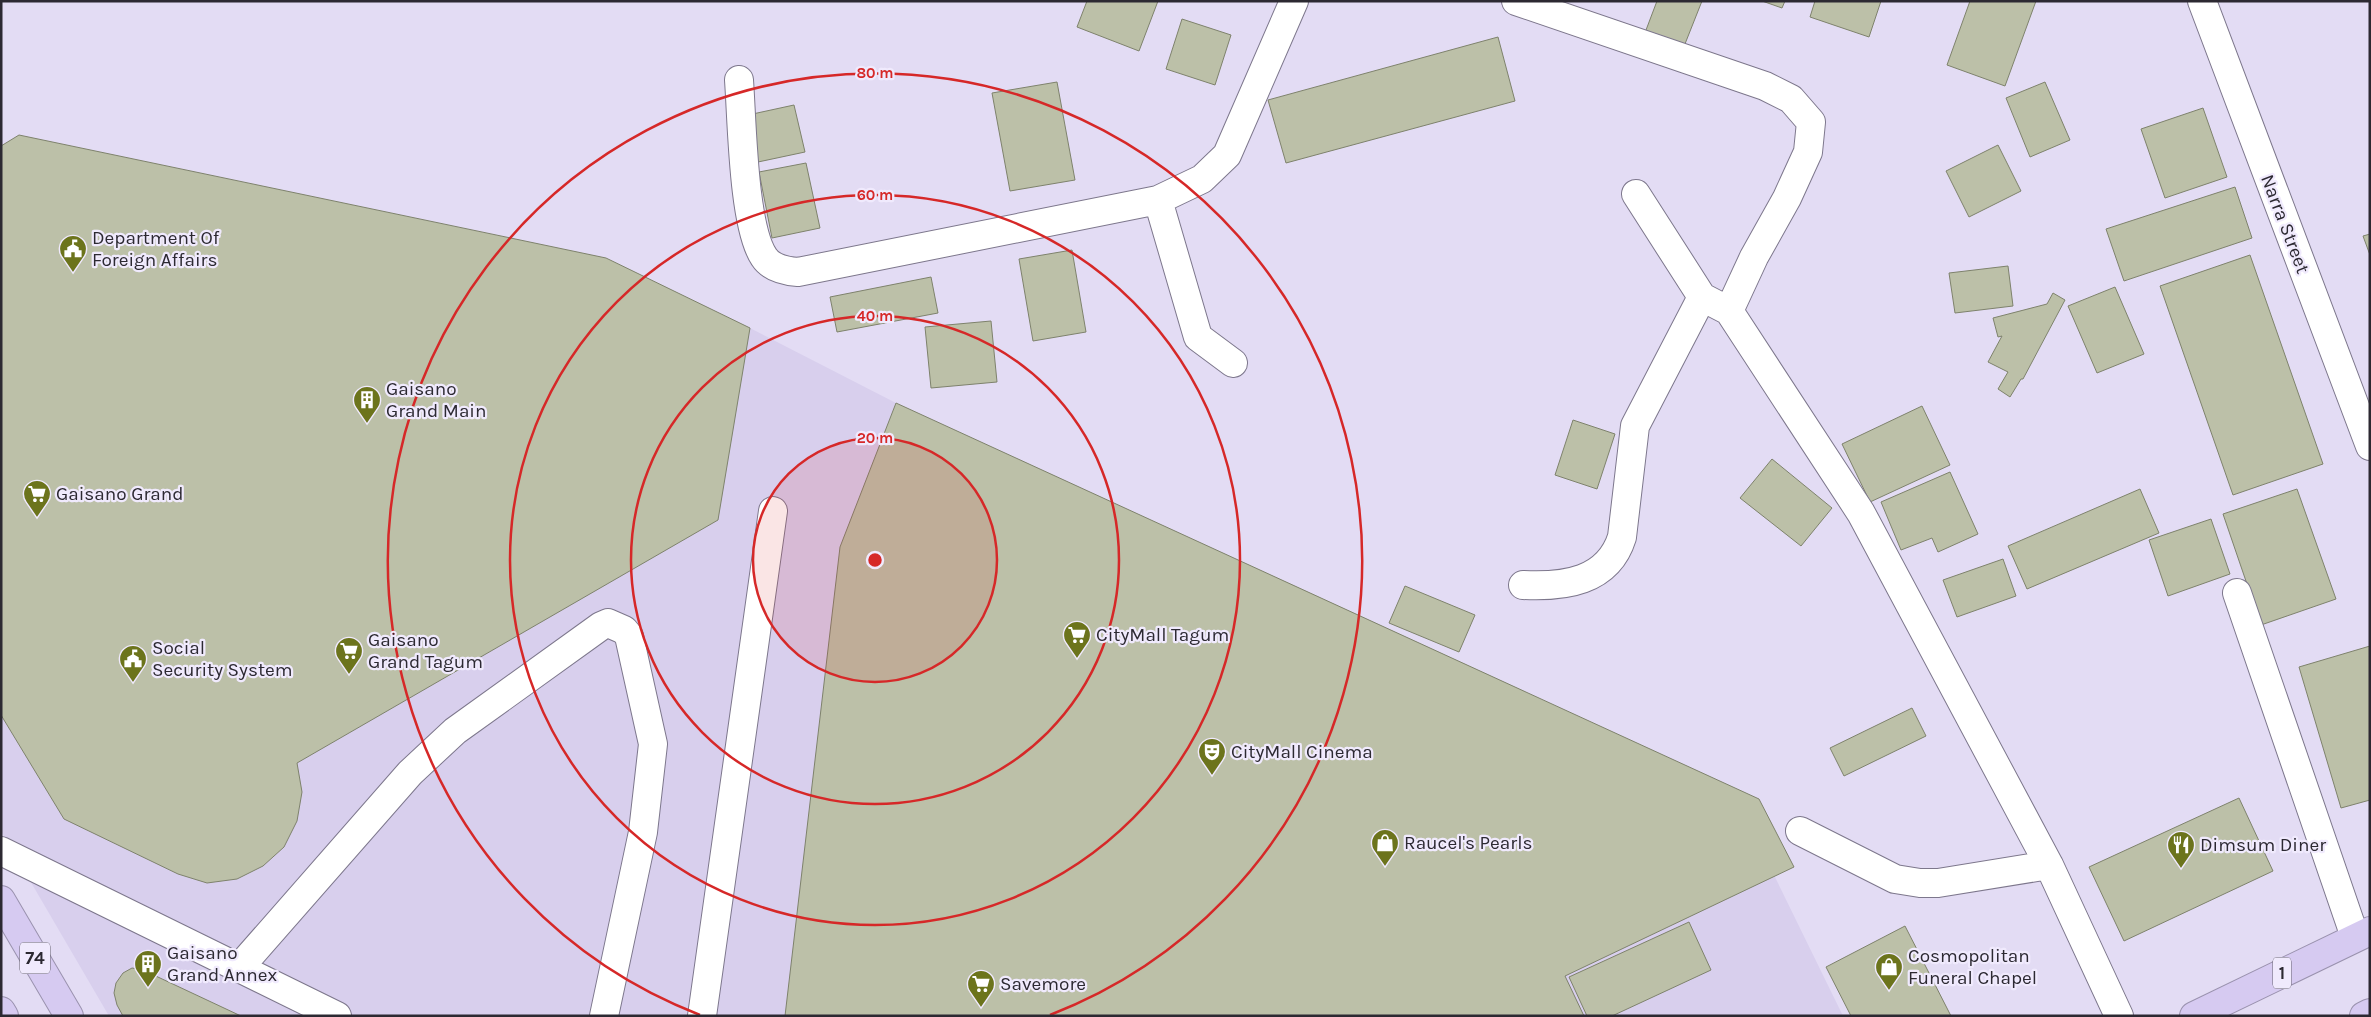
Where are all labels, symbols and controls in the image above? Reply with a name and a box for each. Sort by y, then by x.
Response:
text: 80 m [856,64,894,82]
street label: Narra Street [2256,171,2314,277]
text: 60 m [857,186,893,204]
place label: Department Of Foreign Affairs [92,227,220,271]
public building icon: Department Of Foreign Affairs [58,234,88,273]
text: 40 m [857,307,893,325]
place label: Gaisano Grand Main [386,378,486,422]
building icon: Gaisano Grand Main [352,385,382,424]
text: 20 m [857,429,893,447]
supermarket icon: Gaisano Grand [22,479,52,518]
place label: Gaisano Grand [56,483,183,505]
centre of rings [866,551,884,569]
supermarket icon: CityMall Tagum [1062,620,1092,659]
place label: CityMall Tagum [1096,624,1229,646]
place label: Gaisano Grand Tagum [368,629,483,673]
supermarket icon: Gaisano Grand Tagum [334,636,364,675]
place label: Social Security System [152,637,293,681]
public building icon: Social Security System [118,644,148,683]
theatre icon: CityMall Cinema [1197,737,1227,776]
place label: CityMall Cinema [1231,741,1373,763]
shop icon: Raucel's Pearls [1370,828,1400,867]
restaurant icon: Dimsum Diner [2166,830,2196,869]
place label: Raucel's Pearls [1404,832,1532,854]
place label: Dimsum Diner [2200,834,2326,856]
road number: 74 [20,942,50,974]
place label: Gaisano Grand Annex [167,942,277,986]
place label: Cosmopolitan Funeral Chapel [1908,945,2037,989]
building icon: Gaisano Grand Annex [133,949,163,988]
shop icon: Cosmopolitan Funeral Chapel [1874,952,1904,991]
road number: 1 [2273,958,2291,988]
supermarket icon: Savemore [966,969,996,1008]
place label: Savemore [1000,973,1086,995]

